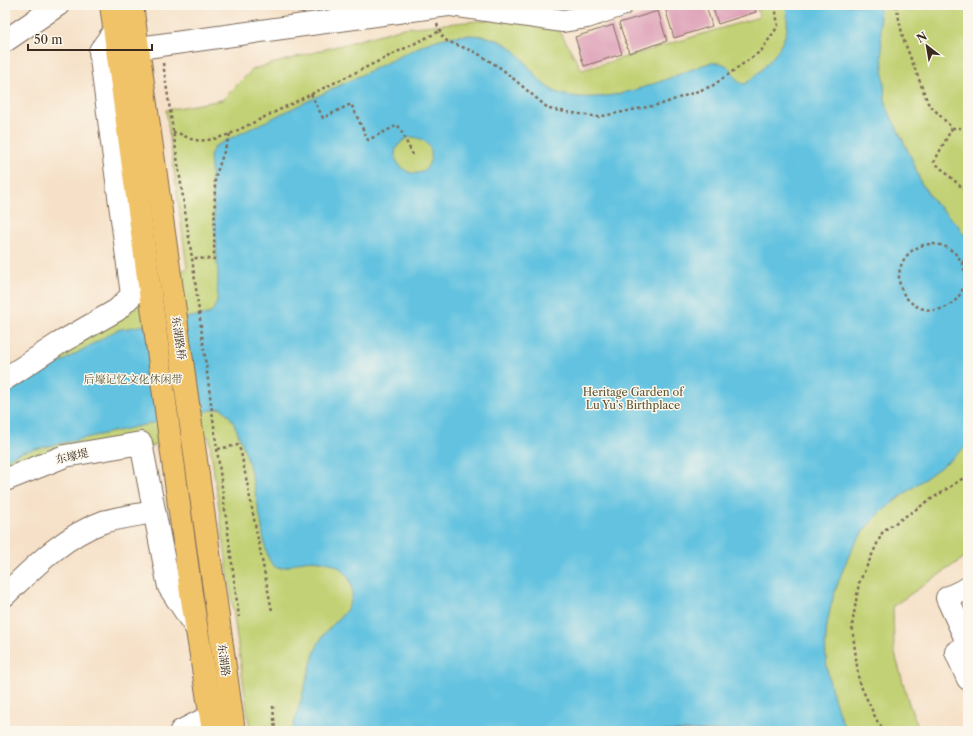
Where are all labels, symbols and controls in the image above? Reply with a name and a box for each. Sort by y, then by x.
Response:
scale bar [28,26,152,52]
north arrow [907,26,947,66]
text: N [914,29,930,46]
text: 50 m [34,32,63,47]
street label: 东湖路桥 [169,315,189,361]
park label: 后壕记忆文化休闲带 [84,372,183,386]
park label: Heritage Garden of Lu Yu’s Birthplace [583,385,685,412]
street label: 东壕堤 [54,445,90,467]
street label: 东湖路 [215,643,233,677]

